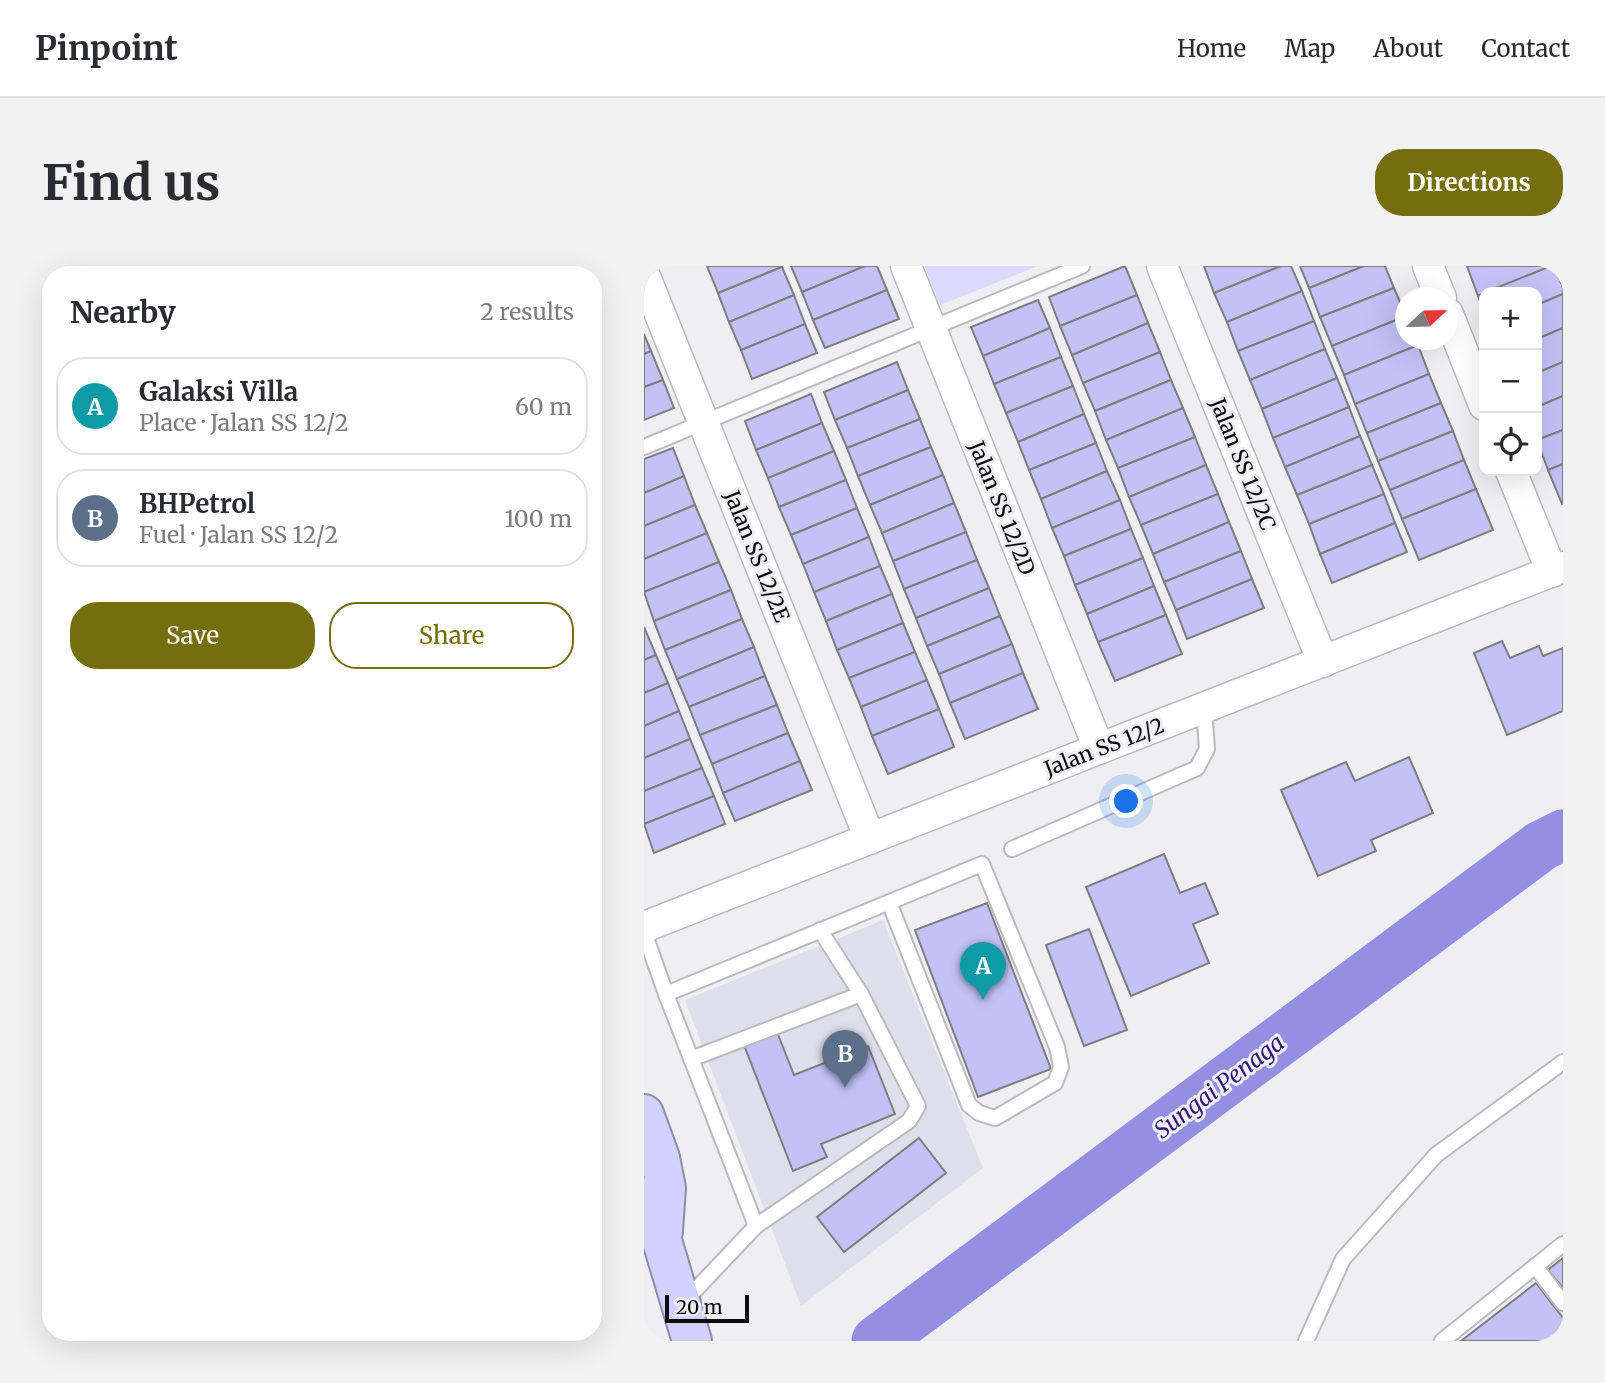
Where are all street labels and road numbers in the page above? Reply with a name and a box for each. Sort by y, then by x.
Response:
street label: Jalan SS 12/2C [1204,393,1282,534]
street label: Jalan SS 12/2D [963,436,1041,579]
street label: Jalan SS 12/2E [718,485,796,626]
street label: Jalan SS 12/2 [1039,712,1168,783]

